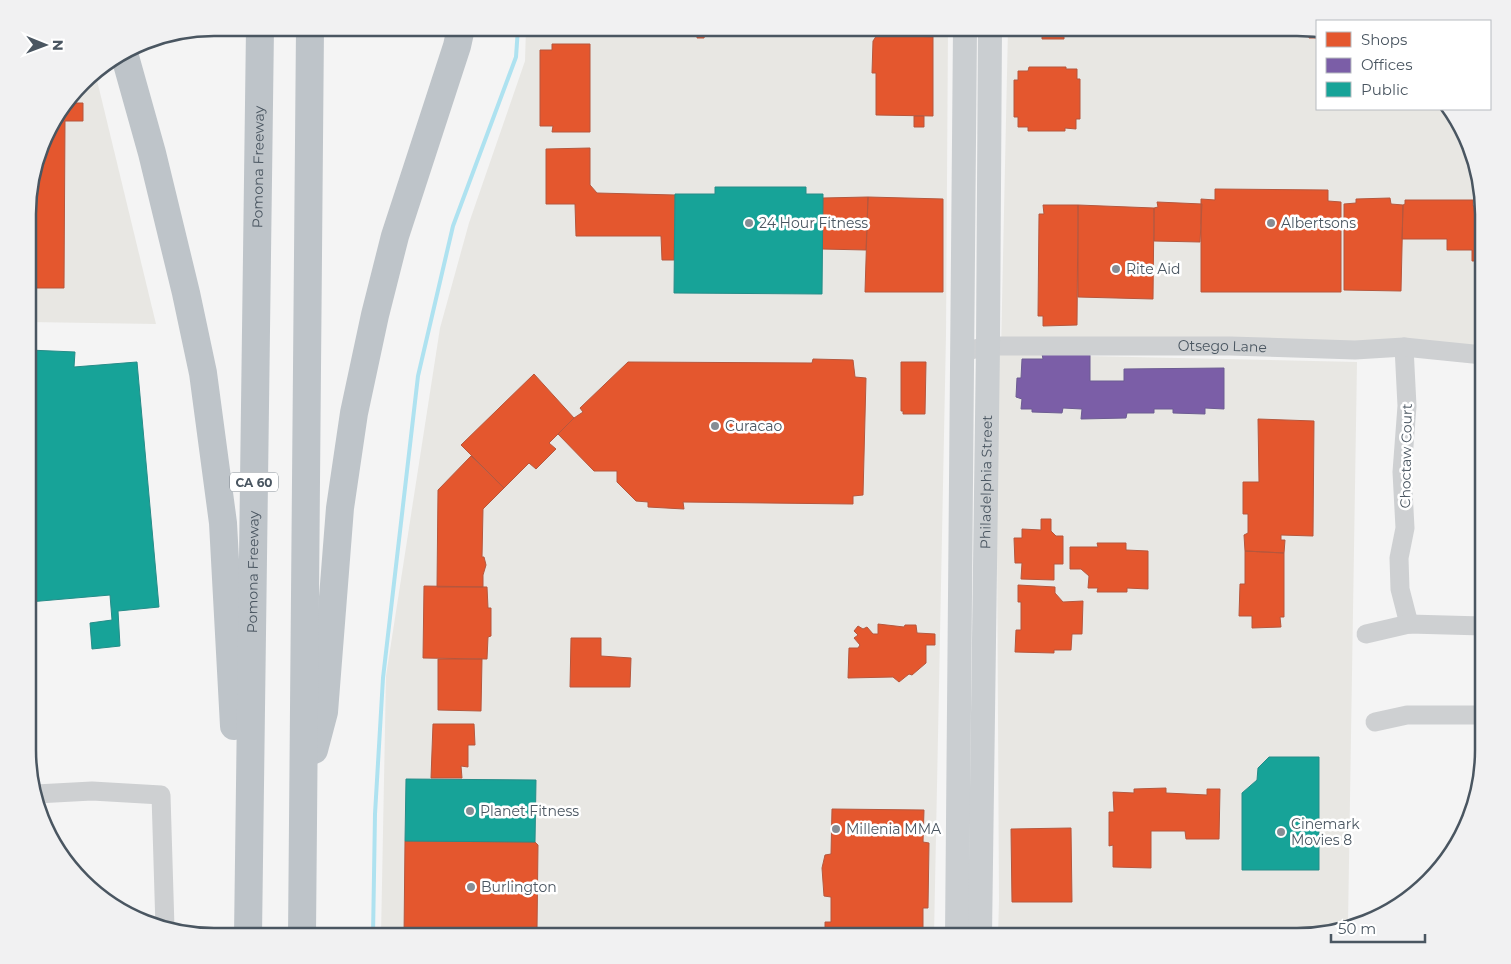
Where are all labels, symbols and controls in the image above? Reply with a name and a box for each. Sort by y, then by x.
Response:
north arrow [20,20,70,70]
legend [1316,20,1491,110]
text: Shops [1361,30,1407,49]
text: N [49,39,67,51]
text: Offices [1361,55,1413,74]
text: Public [1361,80,1409,99]
street label: Pomona Freeway [248,105,268,228]
place label: 24 Hour Fitness [759,214,868,232]
place label: Albertsons [1281,214,1356,232]
marker: 24 Hour Fitness [743,217,755,229]
marker: Albertsons [1265,217,1277,229]
place label: Rite Aid [1126,260,1181,278]
marker: Rite Aid [1110,263,1122,275]
street label: Otsego Lane [1178,337,1267,356]
street label: Choctaw Court [1396,403,1416,509]
street label: Philadelphia Street [976,415,996,549]
place label: Curacao [725,417,783,435]
marker: Curacao [709,420,721,432]
road number: CA 60 [230,472,278,492]
street label: Pomona Freeway [243,510,263,633]
place label: Planet Fitness [480,802,579,820]
marker: Planet Fitness [464,805,476,817]
place label: Cinemark Movies 8 [1291,815,1360,849]
place label: Millenia MMA [846,820,942,838]
marker: Millenia MMA [830,823,842,835]
marker: Cinemark Movies 8 [1275,826,1287,838]
place label: Burlington [481,878,557,896]
marker: Burlington [465,881,477,893]
scale bar [1331,912,1425,944]
text: 50 m [1338,919,1376,938]

